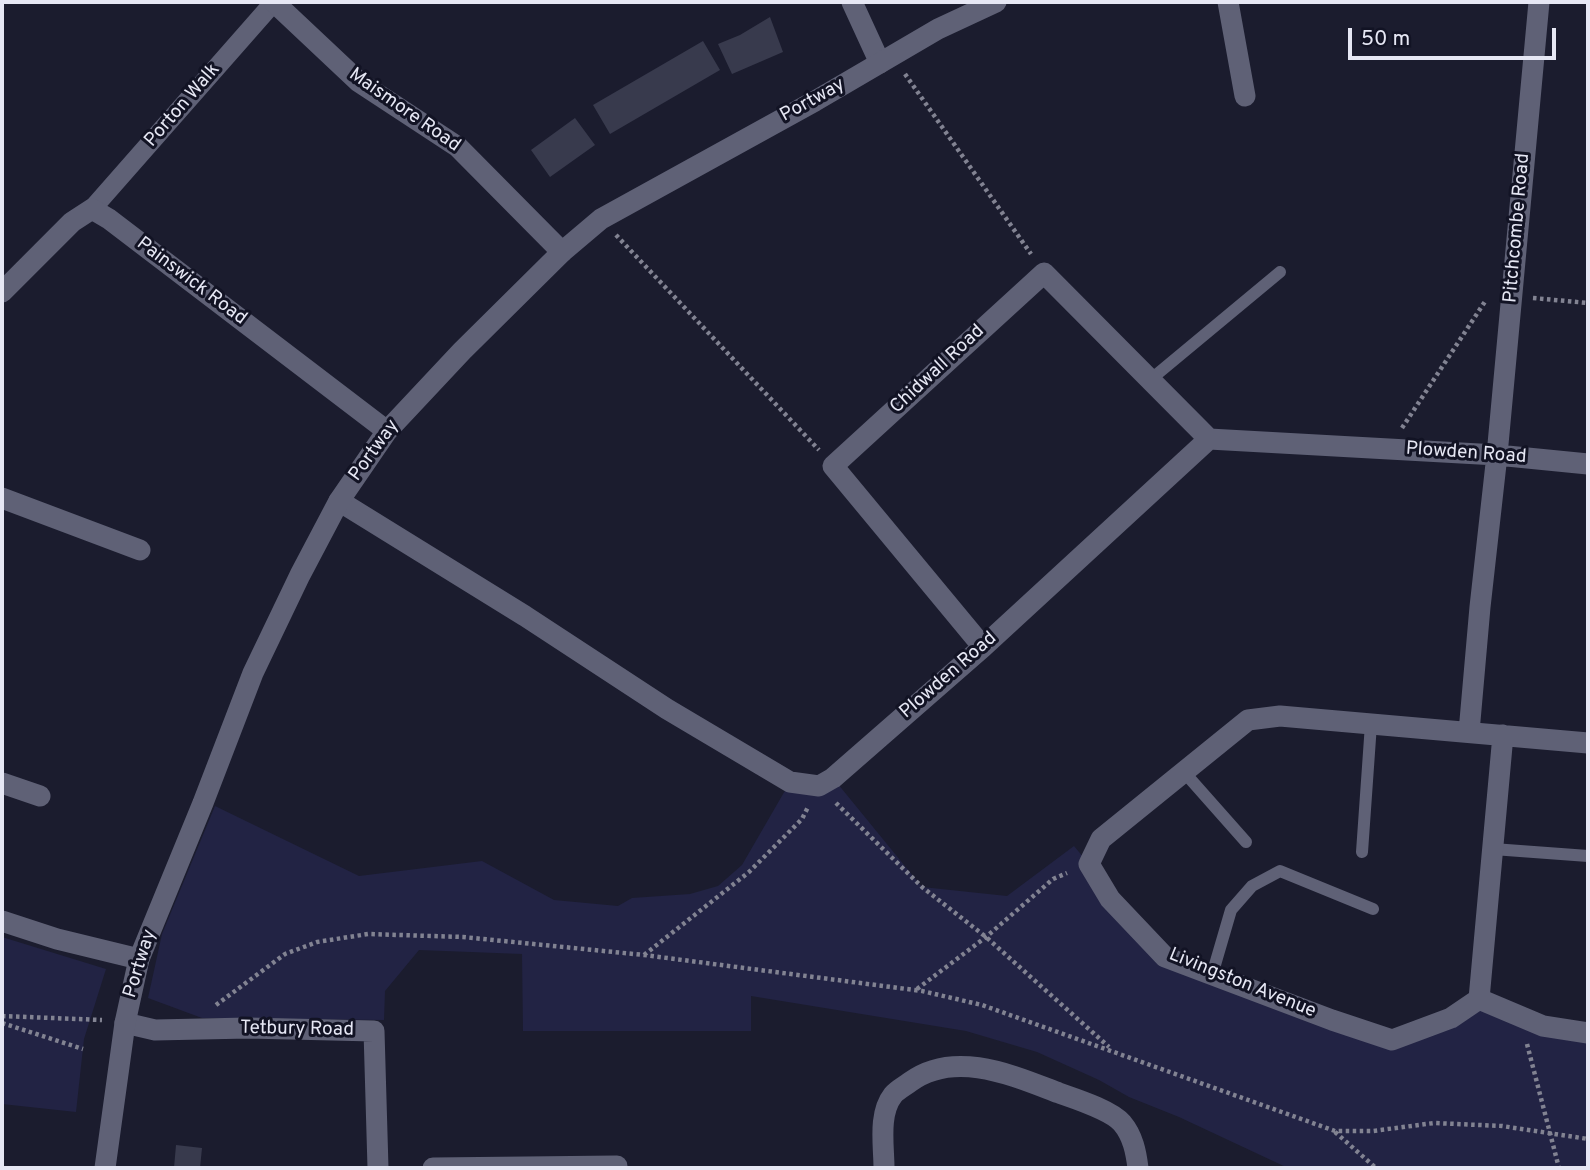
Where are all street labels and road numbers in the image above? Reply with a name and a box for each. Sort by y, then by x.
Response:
street label: Porton Walk [140,59,226,153]
street label: Maismore Road [344,64,464,158]
street label: Portway [777,74,849,128]
street label: Pitchcombe Road [1500,152,1536,304]
street label: Painswick Road [131,233,251,331]
street label: Chidwall Road [886,321,990,419]
street label: Portway [345,416,405,486]
street label: Plowden Road [1405,438,1527,470]
street label: Plowden Road [896,628,1002,724]
street label: Portway [120,927,162,1001]
street label: Livingston Avenue [1165,944,1319,1024]
street label: Tetbury Road [240,1018,354,1042]

